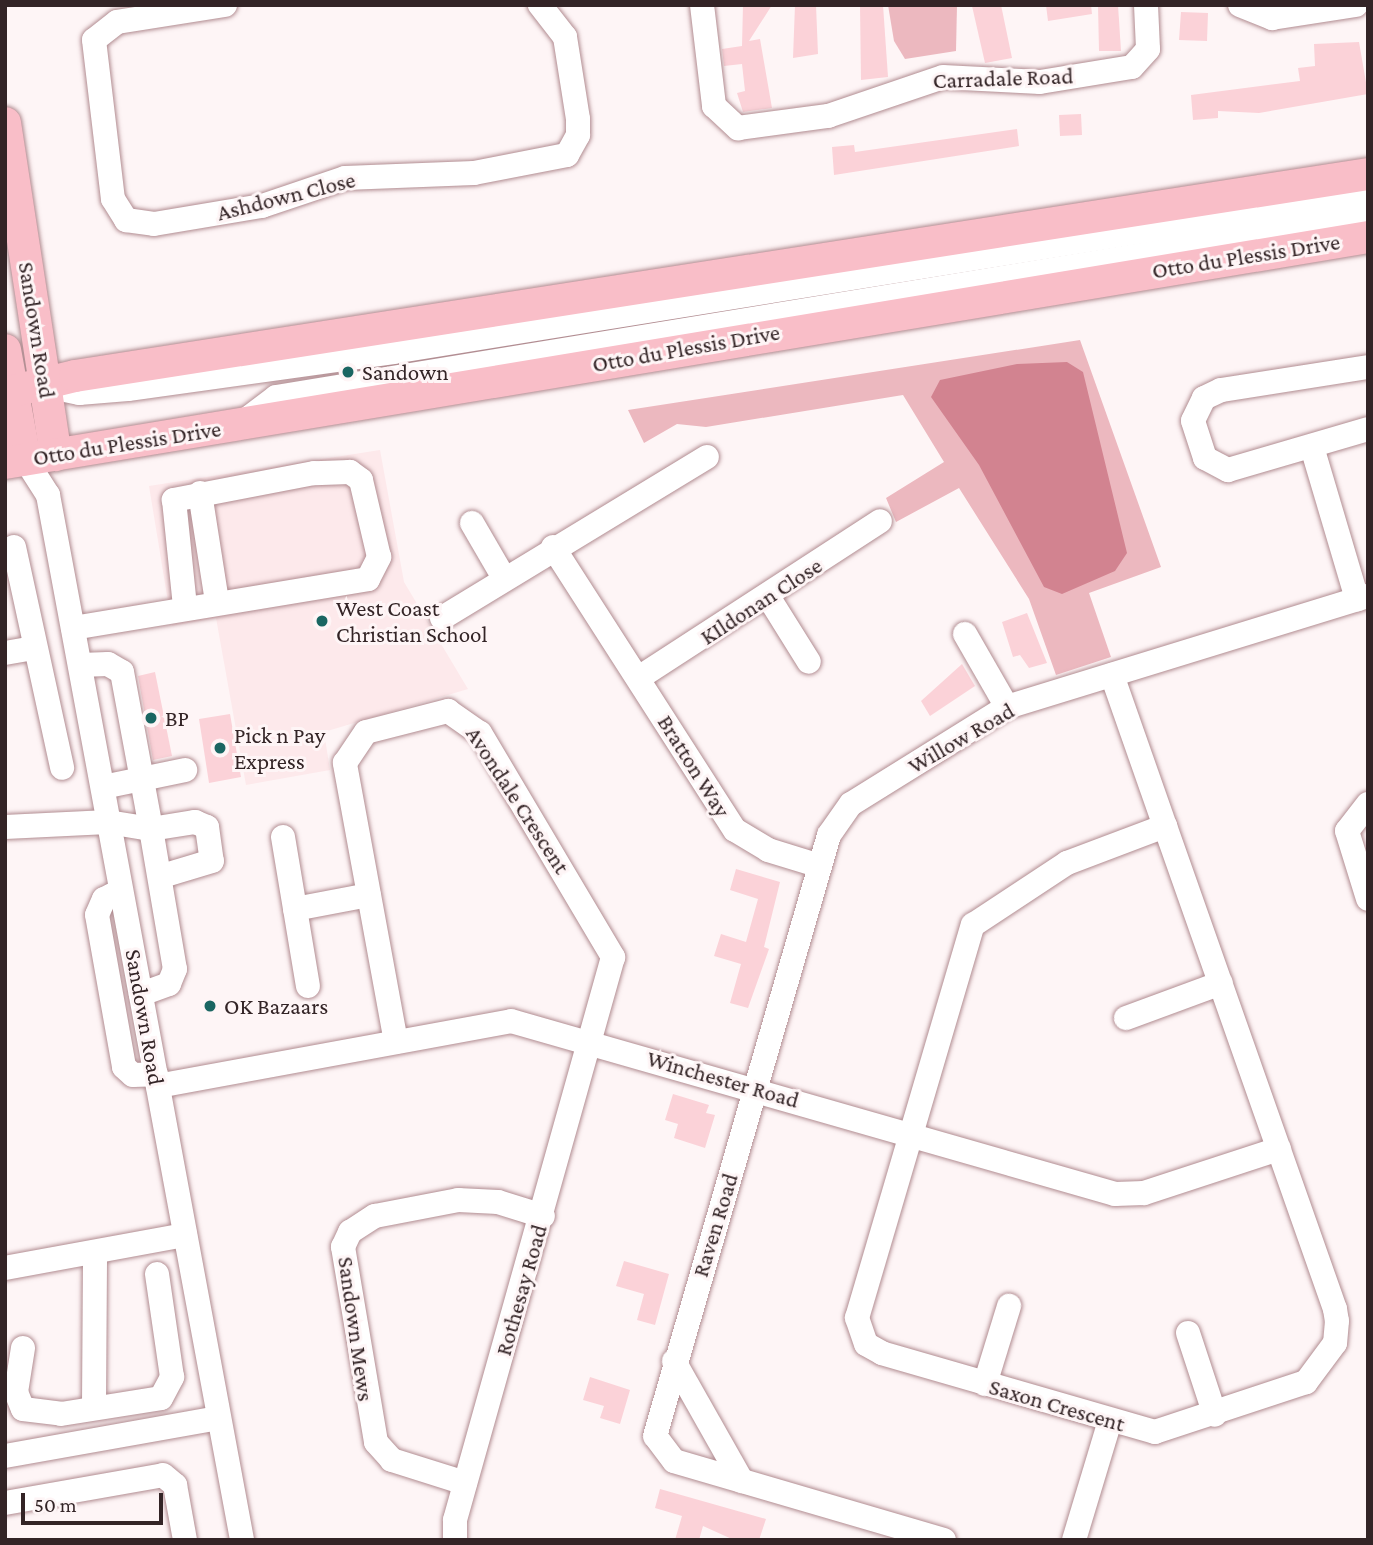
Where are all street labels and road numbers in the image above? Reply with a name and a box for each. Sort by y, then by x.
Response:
street label: Carradale Road [932,62,1074,94]
street label: Ashdown Close [214,165,358,227]
street label: Otto du Plessis Drive [1150,228,1342,284]
street label: Sandown Road [13,260,61,400]
street label: Otto du Plessis Drive [590,318,782,378]
street label: Otto du Plessis Drive [31,415,223,471]
street label: KIldonan Close [695,551,827,651]
street label: Willow Road [903,697,1019,779]
street label: Bratton Way [652,710,736,822]
street label: Avondale Crescent [460,721,576,879]
street label: Sandown Road [119,947,171,1087]
street label: Winchester Road [644,1044,802,1114]
street label: Raven Road [686,1170,744,1280]
street label: Rothesay Road [489,1221,553,1359]
street label: Sandown Mews [332,1255,380,1403]
street label: Saxon Crescent [986,1372,1128,1438]

